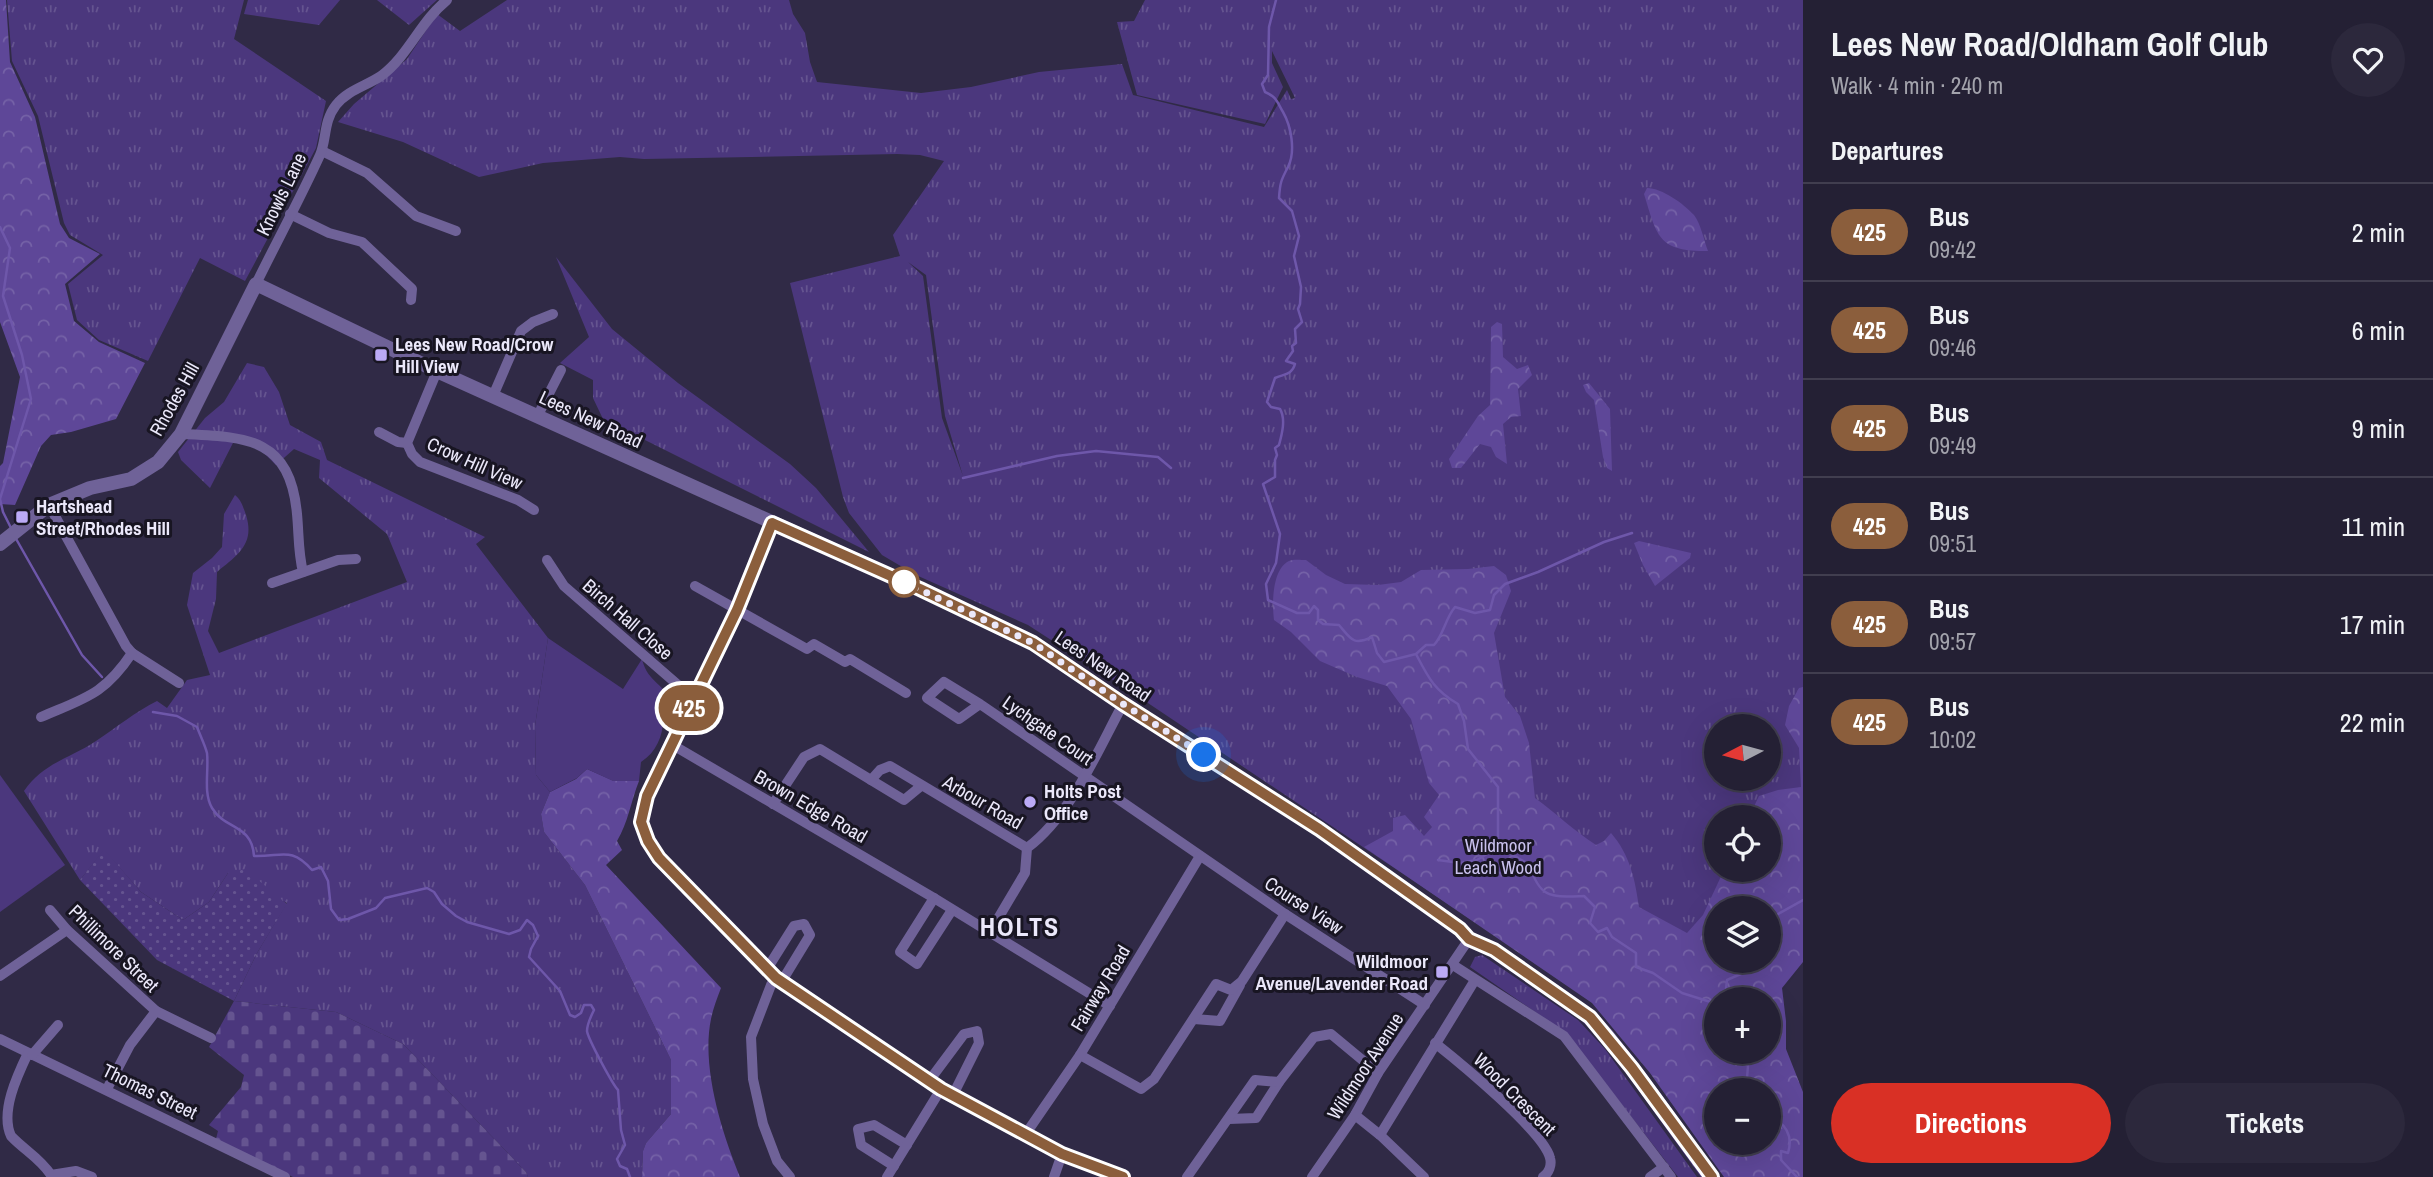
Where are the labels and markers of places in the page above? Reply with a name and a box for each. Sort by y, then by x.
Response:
place label: Lees New Road/Crow Hill View [395,331,554,379]
marker: Lees New Road/Crow Hill View [373,347,389,363]
place label: Hartshead Street/Rhodes Hill [36,493,170,541]
marker: Hartshead Street/Rhodes Hill [14,509,30,525]
unlabelled marker [889,567,919,597]
place label: Holts Post Office [1044,778,1121,826]
marker: Holts Post Office [1022,794,1038,810]
place label: Wildmoor Avenue/Lavender Road [1255,948,1428,996]
marker: Wildmoor Avenue/Lavender Road [1434,964,1450,980]

